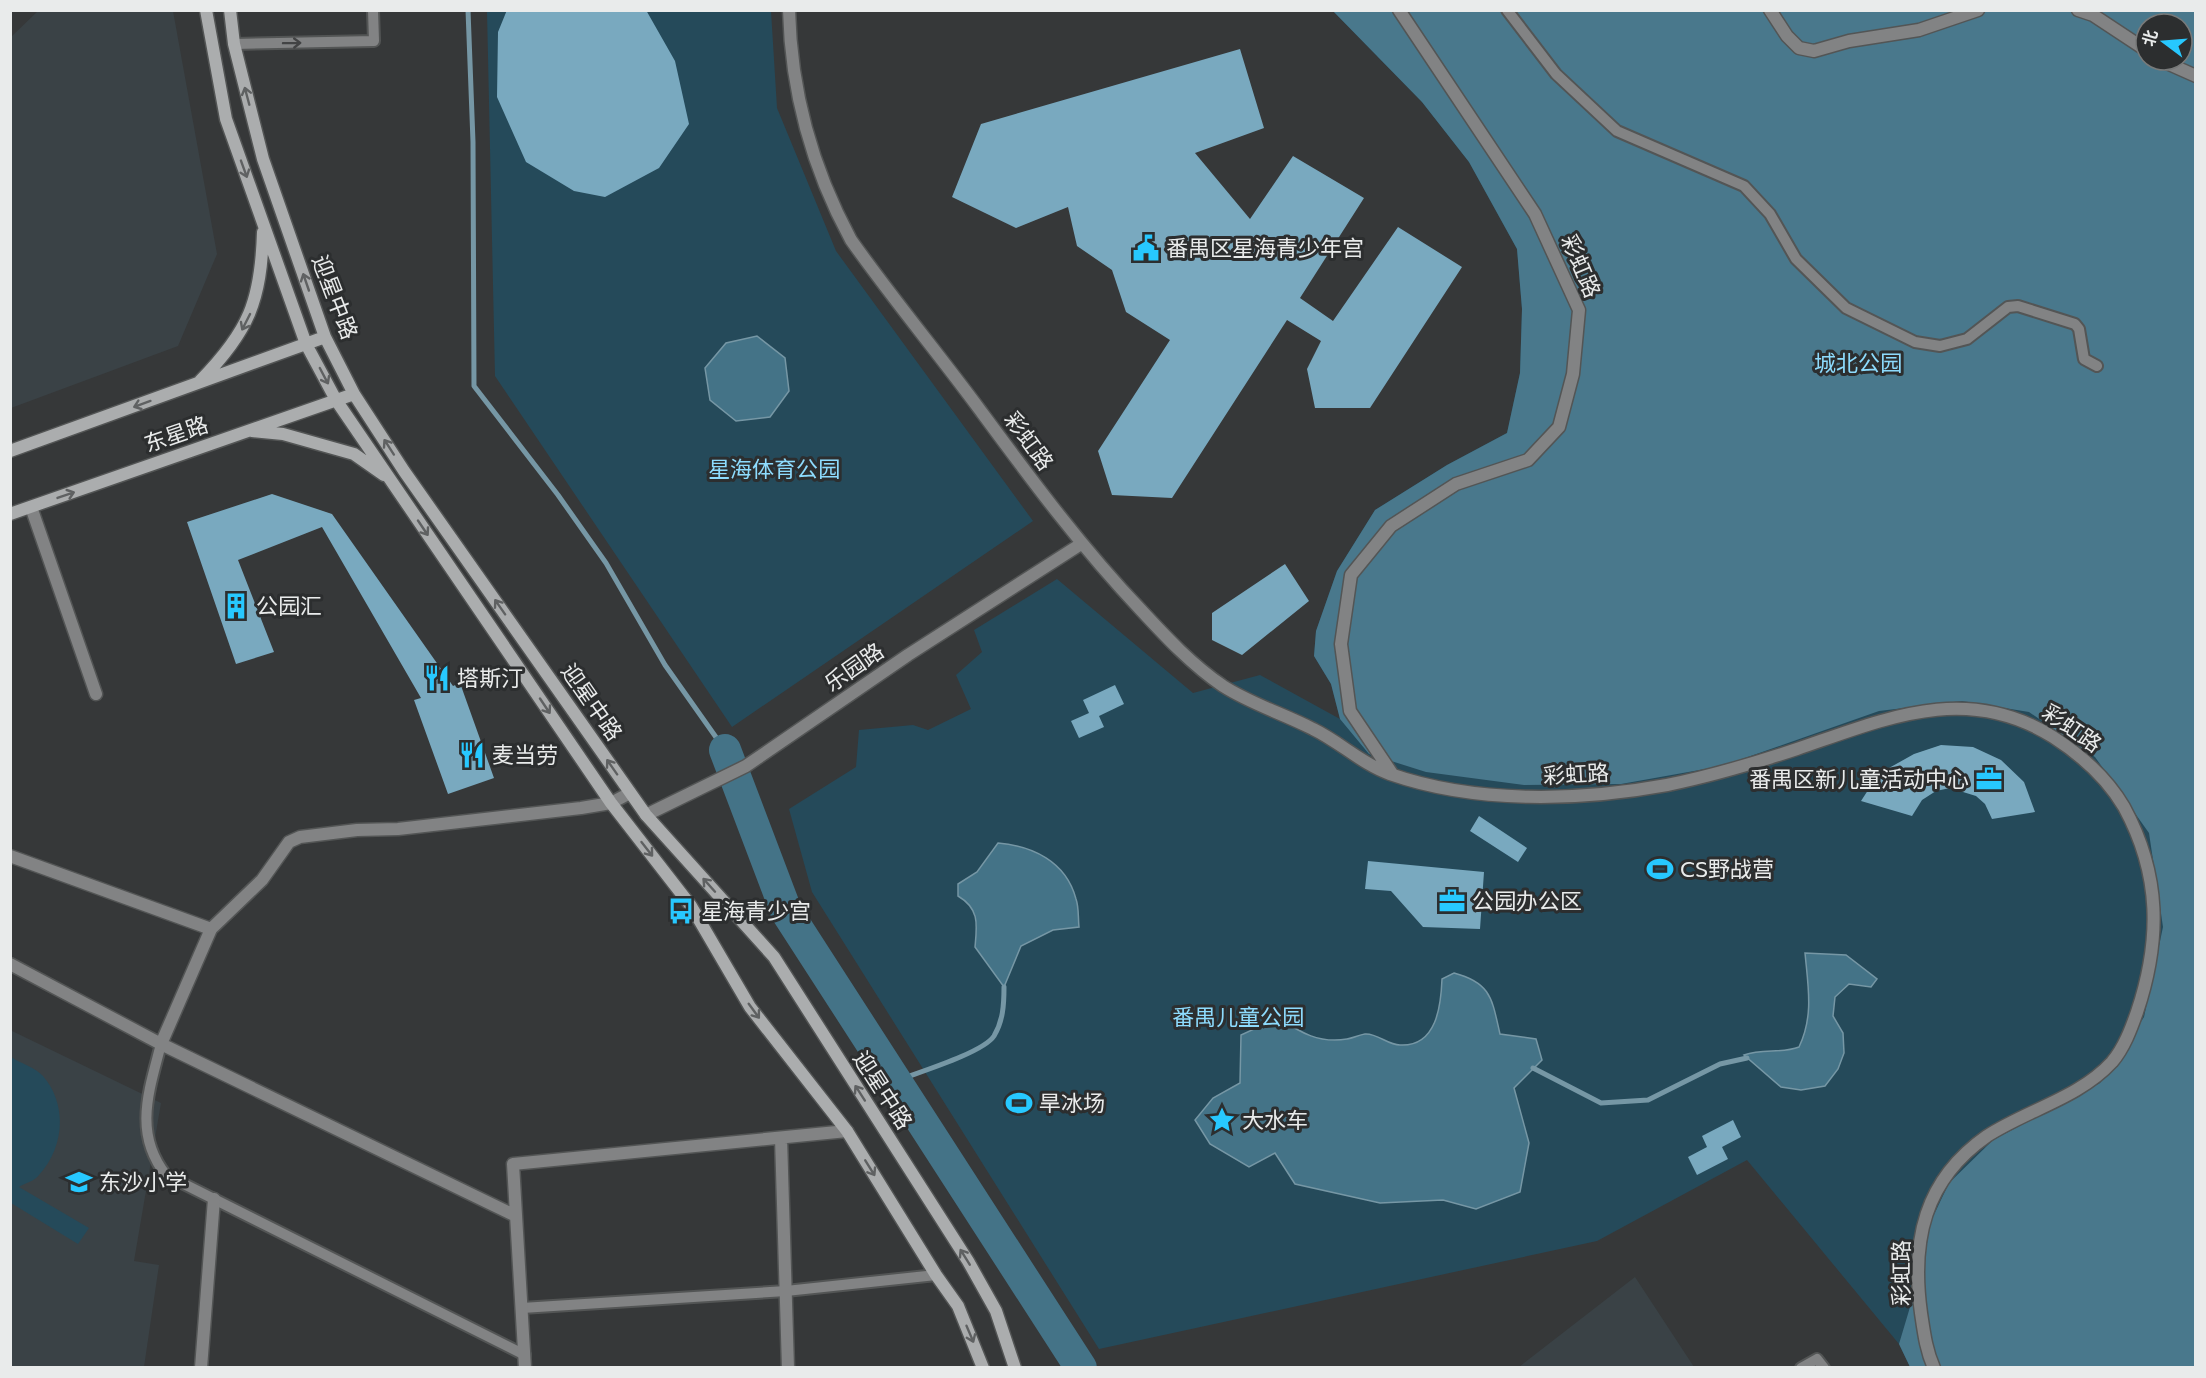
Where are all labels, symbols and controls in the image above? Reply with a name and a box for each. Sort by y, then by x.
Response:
north arrow [2134,12,2194,72]
text: 北 [2138,27,2160,48]
one-way arrow [282,37,302,48]
one-way arrow [241,87,253,106]
one-way arrow [239,159,250,178]
street label: 彩虹路 [1556,230,1607,301]
public building icon: 番禺区星海青少年宫 [1131,233,1161,263]
place label: 番禺区星海青少年宫 [1166,234,1364,261]
street label: 迎星中路 [307,251,364,343]
one-way arrow [300,273,311,292]
one-way arrow [240,313,252,330]
park label: 城北公园 [1814,349,1902,376]
one-way arrow [319,367,330,385]
one-way arrow [133,399,152,410]
street label: 彩虹路 [999,406,1060,475]
street label: 东星路 [140,410,211,457]
one-way arrow [382,439,394,456]
park label: 星海体育公园 [708,455,840,482]
one-way arrow [56,488,75,499]
one-way arrow [417,519,430,536]
building icon: 公园汇 [221,591,251,621]
place label: 公园汇 [256,592,322,619]
one-way arrow [494,600,506,616]
street label: 乐园路 [819,637,888,697]
street label: 迎星中路 [556,658,629,746]
restaurant icon: 塔斯汀 [422,663,452,693]
place label: 塔斯汀 [457,664,523,691]
one-way arrow [539,698,551,714]
street label: 彩虹路 [2038,698,2107,758]
restaurant icon: 麦当劳 [457,740,487,770]
place label: 麦当劳 [492,741,558,768]
street label: 彩虹路 [1542,758,1610,789]
one-way arrow [606,759,618,776]
office icon: 番禺区新儿童活动中心 [1974,764,2004,794]
place label: 番禺区新儿童活动中心 [1749,765,1969,792]
one-way arrow [640,840,653,856]
sports icon: CS野战营 [1645,854,1675,884]
place label: CS野战营 [1680,855,1774,882]
one-way arrow [702,878,716,893]
office icon: 公园办公区 [1437,886,1467,916]
place label: 公园办公区 [1472,887,1582,914]
bus stop icon: 星海青少宫 [666,896,696,926]
place label: 星海青少宫 [701,897,811,924]
one-way arrow [747,1003,760,1019]
park label: 番禺儿童公园 [1172,1003,1304,1030]
street label: 迎星中路 [848,1045,919,1134]
one-way arrow [853,1085,865,1102]
sports icon: 旱冰场 [1004,1088,1034,1118]
place label: 旱冰场 [1039,1089,1105,1116]
place icon: 大水车 [1207,1105,1237,1135]
place label: 大水车 [1242,1106,1308,1133]
one-way arrow [864,1159,876,1176]
school or university icon: 东沙小学 [64,1167,94,1197]
place label: 东沙小学 [99,1168,187,1195]
street label: 彩虹路 [1887,1240,1914,1306]
one-way arrow [959,1249,971,1266]
one-way arrow [965,1325,976,1343]

